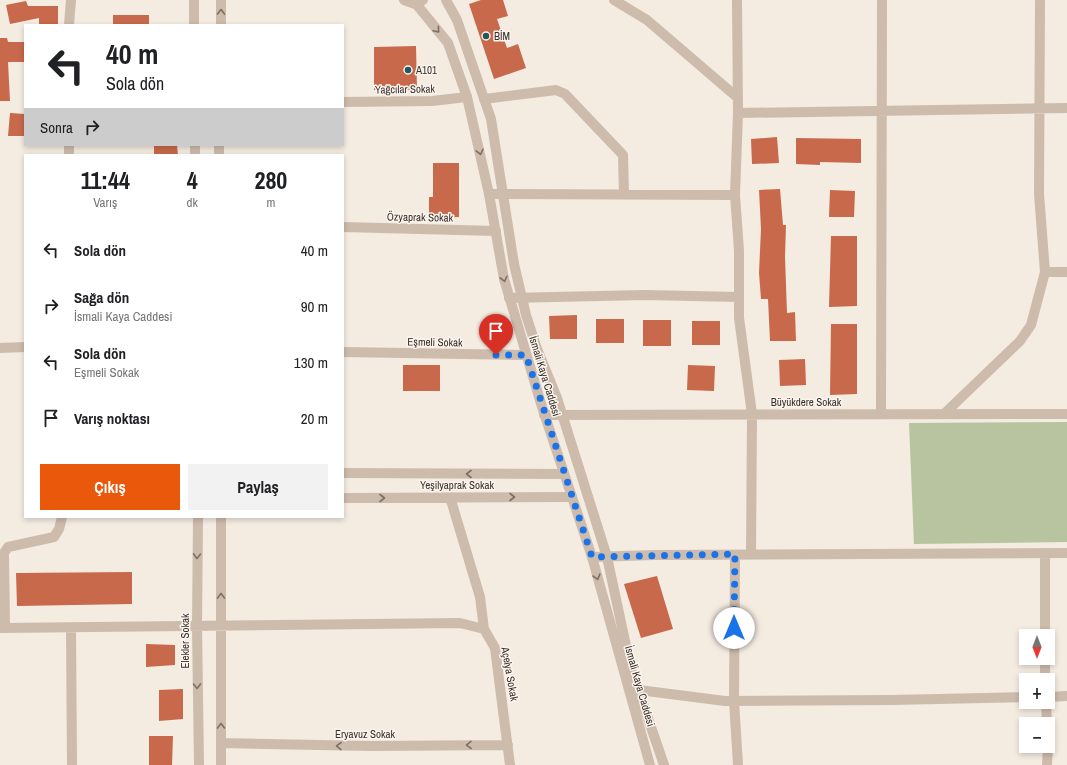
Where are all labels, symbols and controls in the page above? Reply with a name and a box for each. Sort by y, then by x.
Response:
one-way arrow [217,9,225,15]
one-way arrow [433,26,440,33]
place label: BİM [494,29,510,43]
marker: BİM [481,31,491,41]
text: 40 m [106,35,158,73]
icon: left [40,40,92,92]
place label: A101 [415,63,437,77]
marker: A101 [403,65,413,75]
text: Sola dön [106,71,164,96]
street label: Yağcılar Sokak [375,81,436,97]
icon: right [81,116,103,138]
text: Sonra [40,117,73,138]
one-way arrow [475,148,483,155]
text: 11:44 [81,164,130,196]
text: 4 [187,164,198,196]
text: 280 [254,164,287,196]
text: Varış [93,194,117,211]
text: dk [187,194,198,211]
text: m [266,194,275,211]
street label: Özyaprak Sokak [387,209,454,225]
icon: left [40,239,62,261]
text: Sola dön [74,240,126,261]
text: 40 m [301,240,328,261]
one-way arrow [500,276,508,282]
text: Sağa dön [74,287,129,308]
icon: right [40,295,62,317]
text: 90 m [301,296,328,317]
text: İsmali Kaya Caddesi [74,308,172,325]
pin [479,314,513,355]
icon: arrive [485,320,507,342]
street label: İsmali Kaya Caddesi [526,334,564,418]
street label: Eşmeli Sokak [407,335,463,349]
text: Sola dön [74,343,126,364]
icon: left [40,351,62,373]
text: 130 m [294,352,328,373]
text: Eşmeli Sokak [74,364,139,381]
street label: Büyükdere Sokak [771,395,842,409]
icon: arrive [40,407,62,429]
text: Varış noktası [74,408,150,429]
text: 20 m [301,408,328,429]
button: Çıkış [40,464,180,510]
button: Paylaş [188,464,328,510]
one-way arrow [466,470,472,478]
street label: Yeşilyaprak Sokak [420,478,494,492]
one-way arrow [509,493,515,501]
one-way arrow [379,494,385,502]
one-way arrow [193,553,201,559]
one-way arrow [592,573,601,580]
one-way arrow [217,593,225,599]
position arrow [713,607,755,649]
street label: Elekler Sokak [178,613,192,669]
north arrow [1019,629,1055,665]
map controls [1019,629,1055,753]
street label: İsmali Kaya Caddesi [622,644,658,728]
street label: Açelya Sokak [498,645,522,703]
button: + [1019,673,1055,709]
one-way arrow [193,683,202,689]
button: − [1019,717,1055,753]
one-way arrow [217,723,225,729]
street label: Eryavuz Sokak [335,727,396,741]
one-way arrow [336,741,342,750]
one-way arrow [466,741,472,749]

